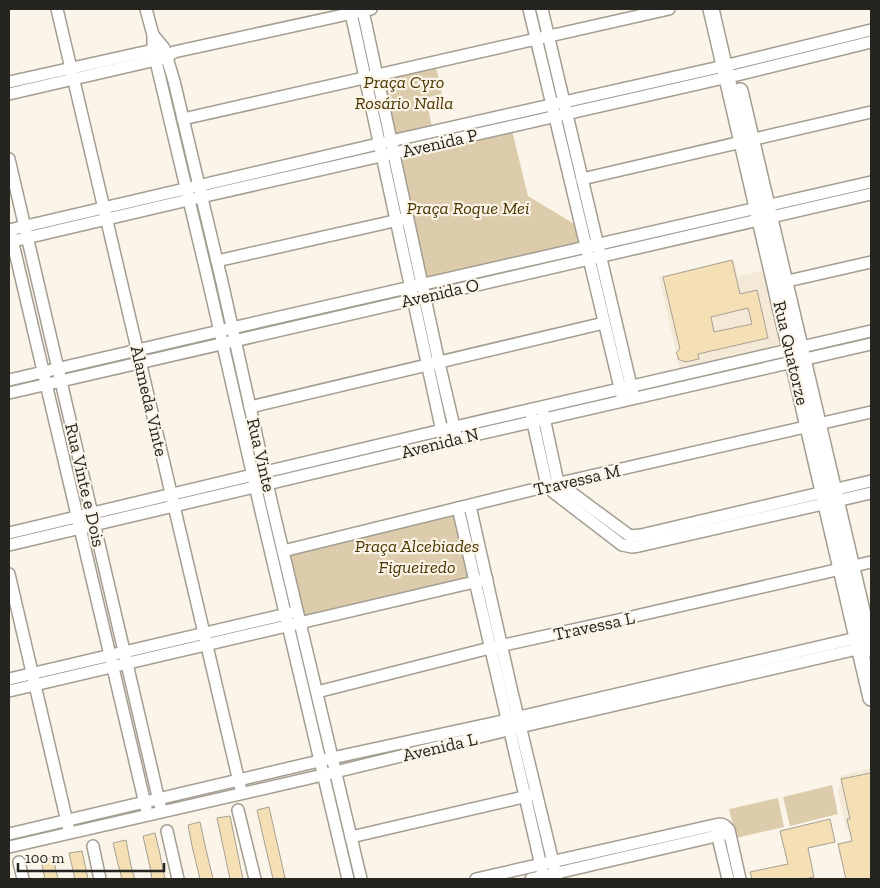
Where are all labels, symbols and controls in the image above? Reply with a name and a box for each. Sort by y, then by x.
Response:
park label: Praça Cyro Rosário Nalla [355,71,453,114]
street label: Avenida P [400,124,480,162]
park label: Praça Roque Mei [406,197,530,219]
street label: Avenida O [399,273,481,313]
street label: Rua Quatorze [768,299,814,407]
street label: Alameda Vinte [126,343,172,459]
street label: Rua Vinte [242,416,280,494]
street label: Rua Vinte e Dois [60,421,110,549]
street label: Avenida N [399,423,481,463]
street label: Travessa M [531,459,623,501]
park label: Praça Alcebiades Figueiredo [355,535,479,578]
street label: Travessa L [551,607,637,645]
street label: Avenida L [401,728,480,766]
scale bar [18,840,164,872]
text: 100 m [25,849,64,867]

